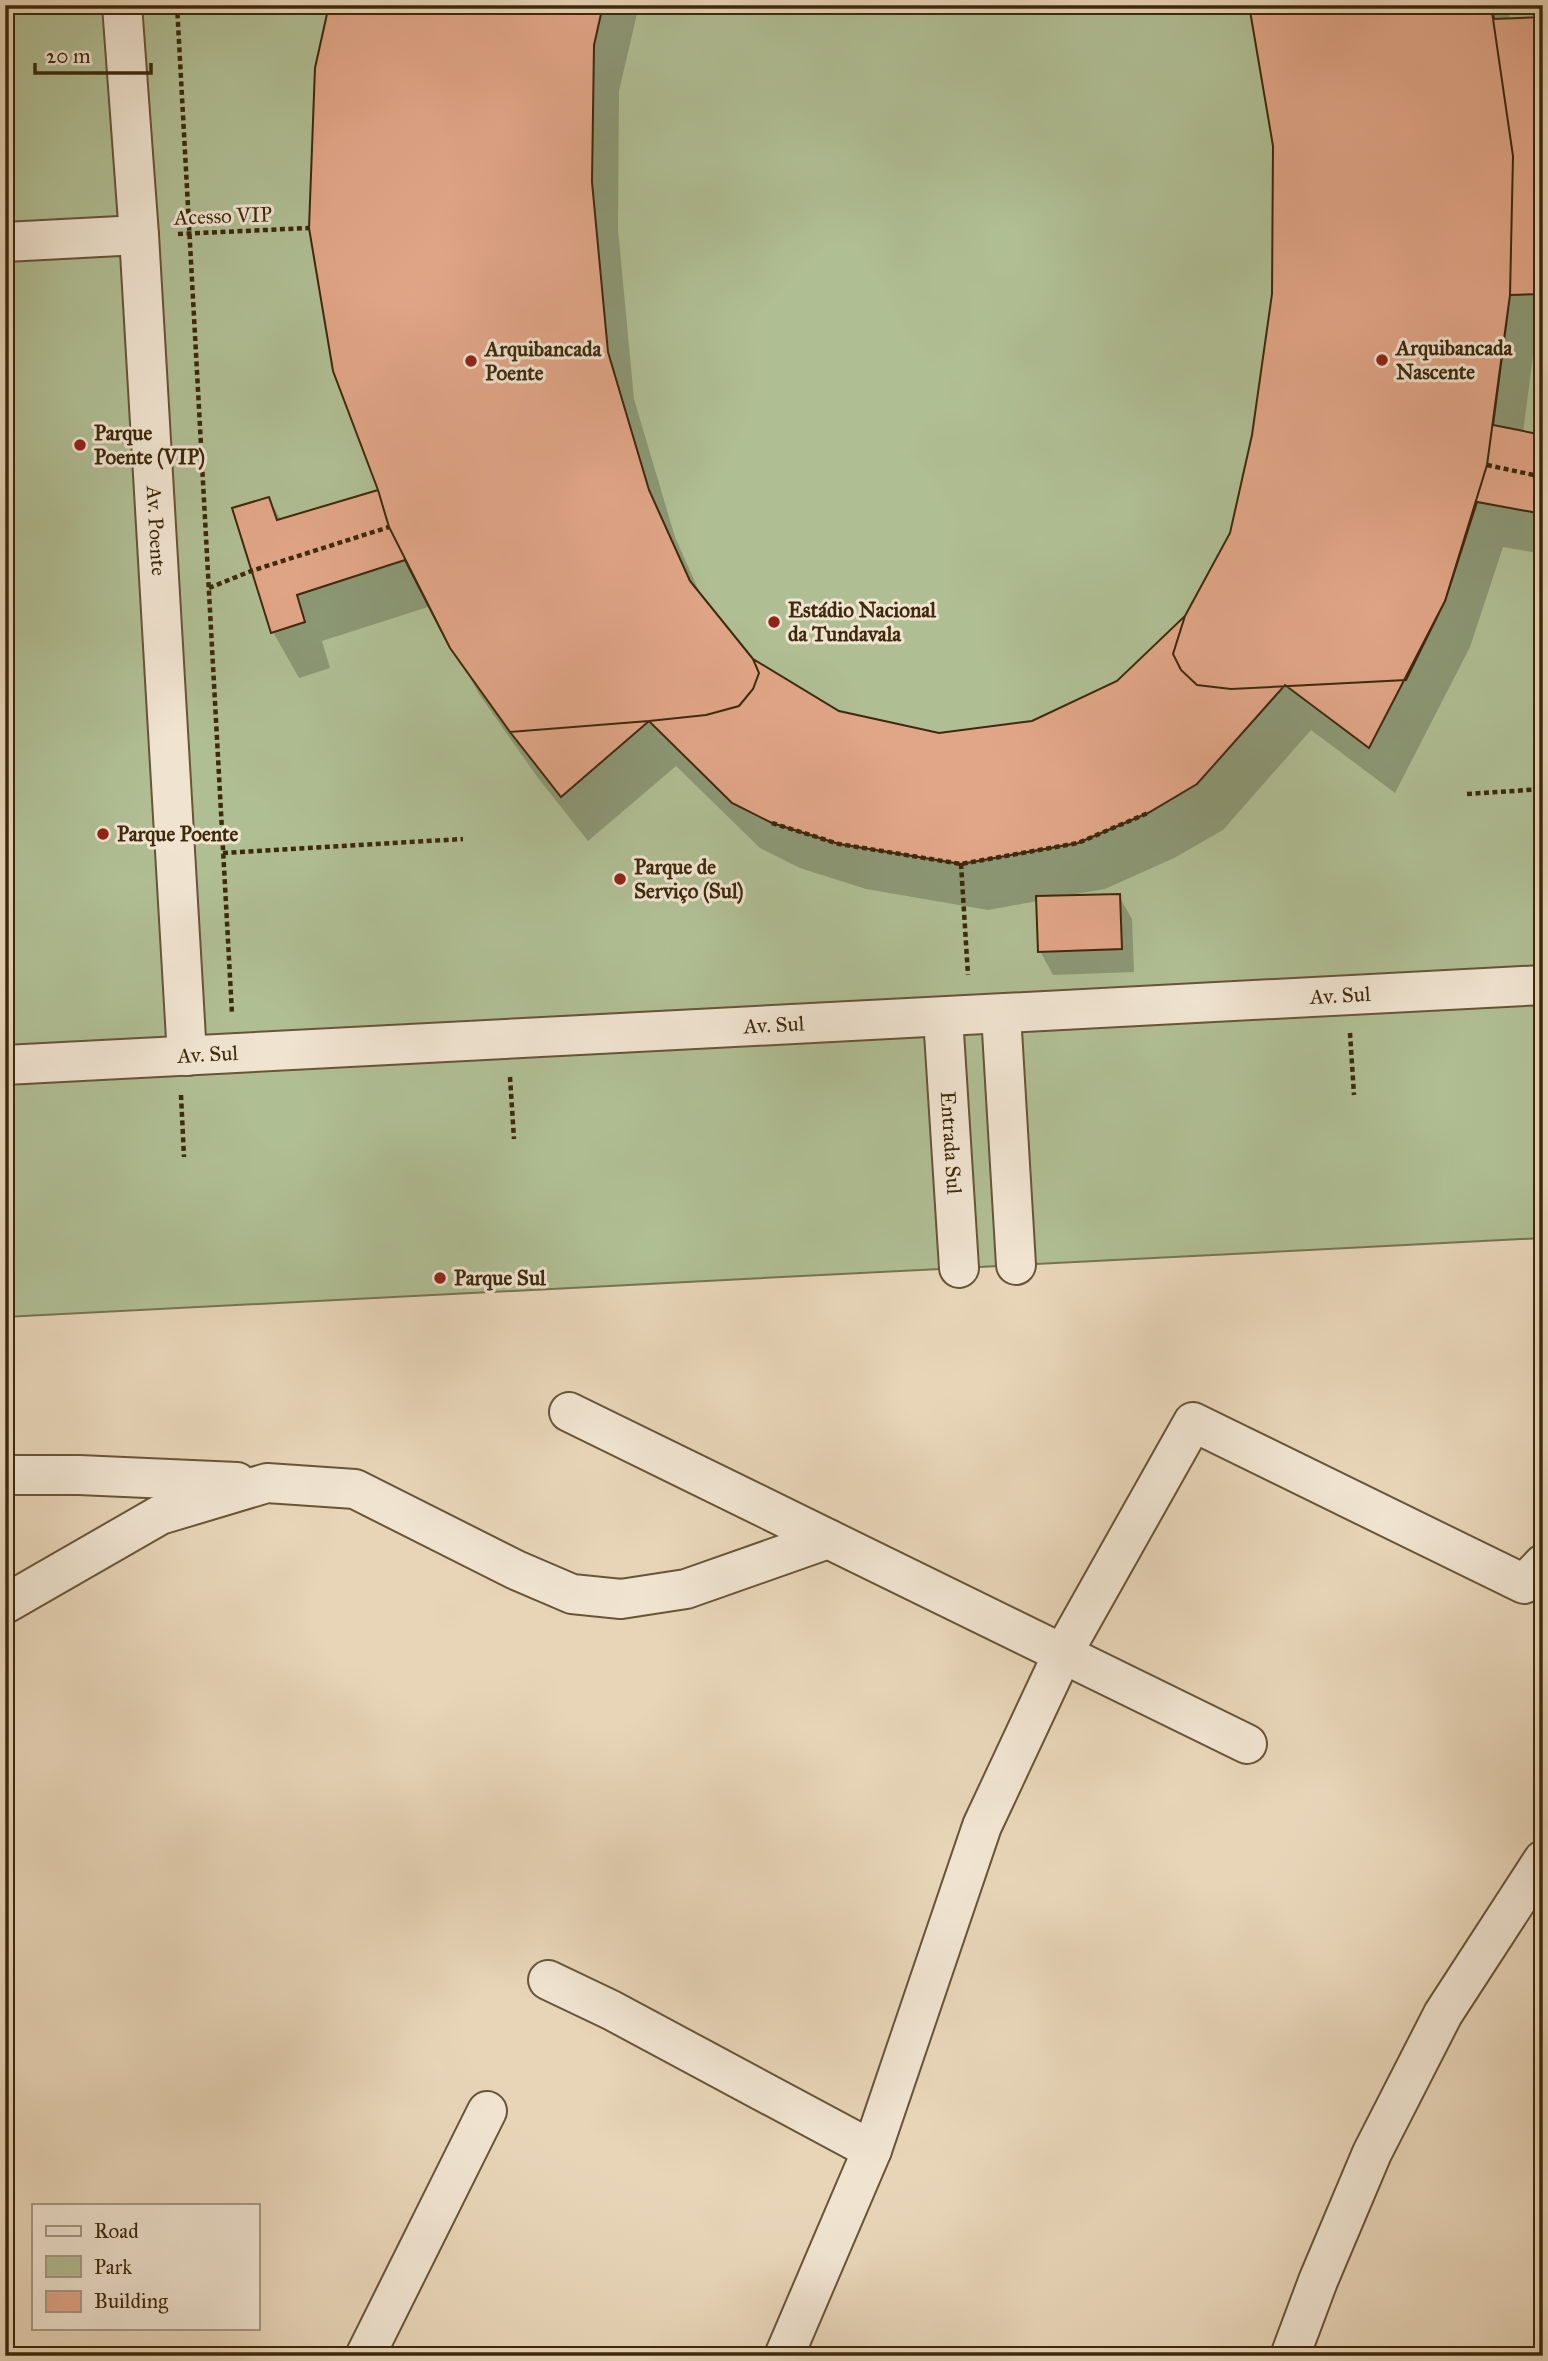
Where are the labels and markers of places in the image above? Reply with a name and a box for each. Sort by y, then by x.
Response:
place label: Arquibancada Nascente [1394,335,1514,385]
place label: Arquibancada Poente [483,336,603,386]
marker: Arquibancada Nascente [1374,352,1390,368]
marker: Arquibancada Poente [463,353,479,369]
place label: Parque Poente (VIP) [94,420,205,470]
marker: Parque Poente (VIP) [72,437,88,453]
place label: Estádio Nacional da Tundavala [788,597,937,647]
marker: Estádio Nacional da Tundavala [766,614,782,630]
place label: Parque Poente [117,821,239,847]
marker: Parque Poente [95,826,111,842]
place label: Parque de Serviço (Sul) [634,854,744,904]
marker: Parque de Serviço (Sul) [612,871,628,887]
place label: Parque Sul [454,1265,547,1291]
marker: Parque Sul [432,1270,448,1286]

